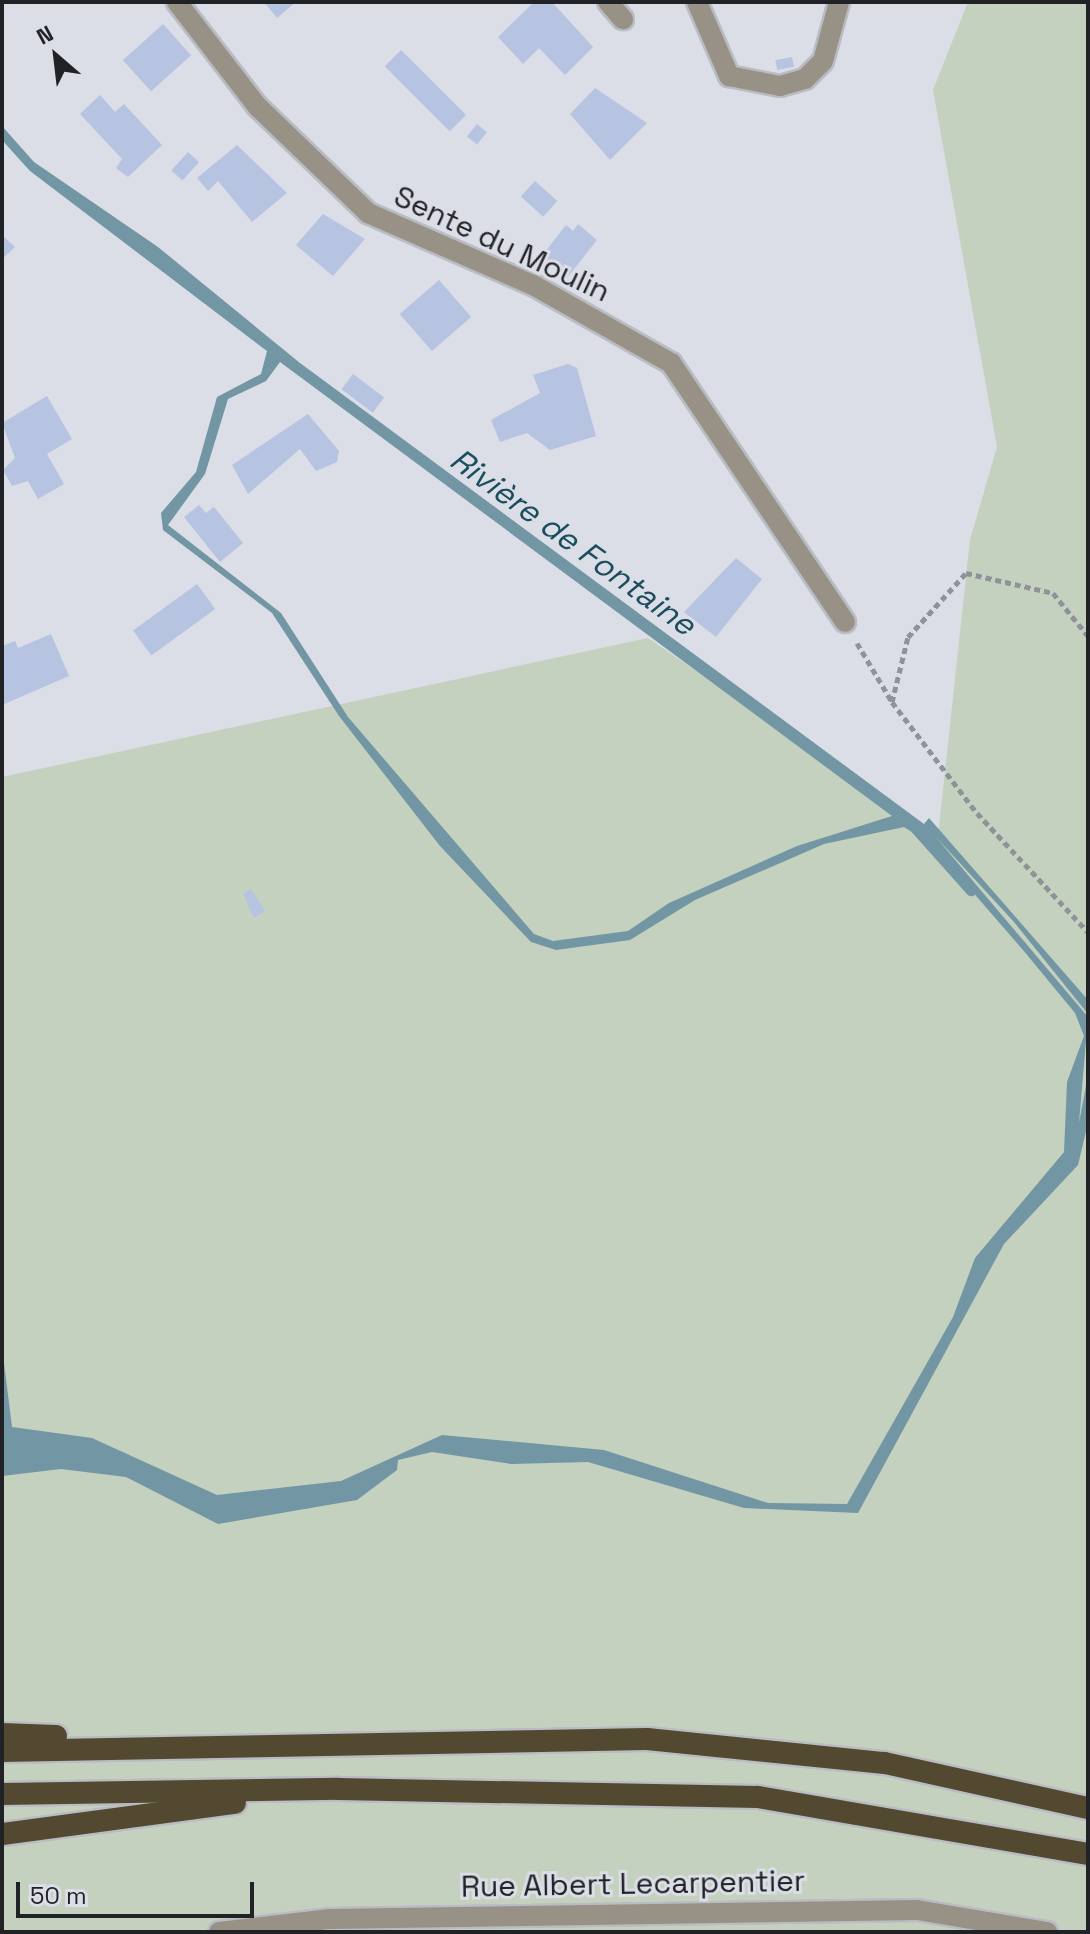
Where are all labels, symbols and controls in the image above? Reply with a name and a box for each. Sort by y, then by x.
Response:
north arrow [16,16,96,96]
text: N [32,19,58,51]
street label: Sente du Moulin [388,178,616,310]
water label: Rivière de Fontaine [443,440,703,644]
street label: Rue Albert Lecarpentier [460,1863,806,1905]
scale bar [20,1866,258,1916]
text: 50 m [30,1880,87,1911]

